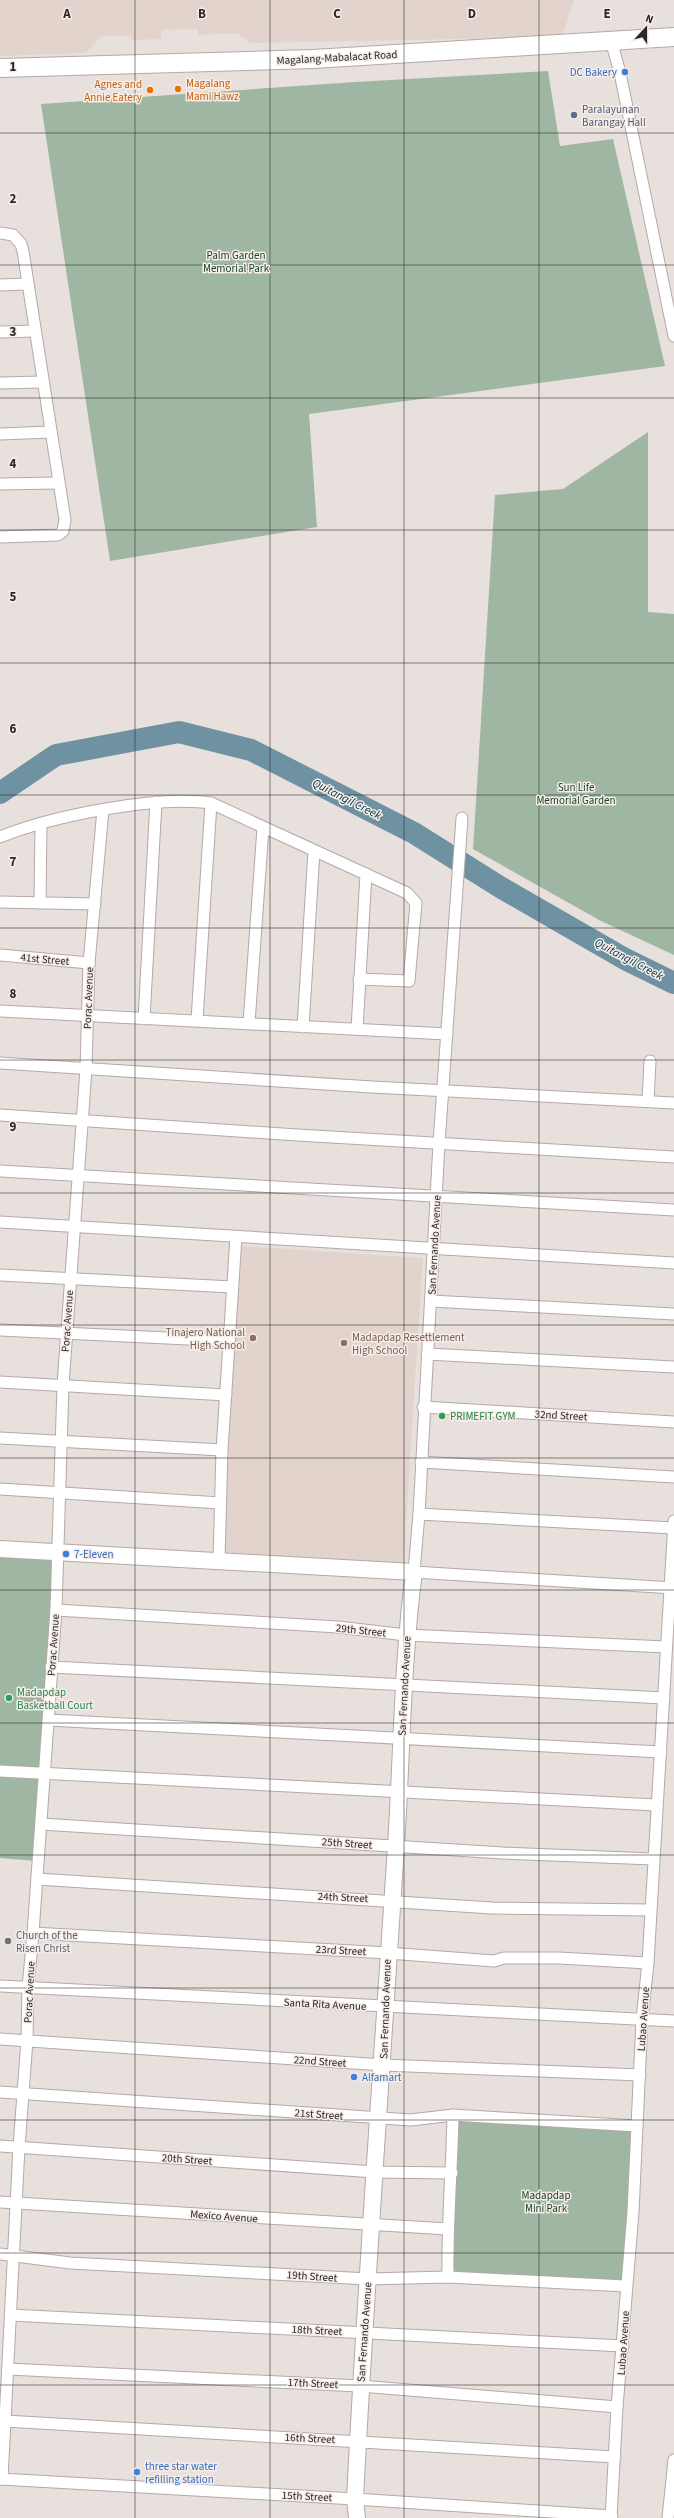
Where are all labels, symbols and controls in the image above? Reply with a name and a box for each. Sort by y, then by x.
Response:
text: A [62,5,71,23]
text: B [198,5,206,23]
text: C [333,5,341,23]
text: D [468,5,476,23]
text: E [603,5,611,23]
north arrow [626,8,666,48]
text: N [643,11,656,27]
street label: Magalang-Mabalacat Road [276,47,398,68]
text: 1 [10,58,17,76]
place label: DC Bakery [570,65,617,80]
marker: DC Bakery [620,67,630,77]
place label: Magalang Mami Hawz [186,76,239,104]
place label: Agnes and Annie Eatery [84,77,142,105]
marker: Magalang Mami Hawz [173,84,183,94]
marker: Agnes and Annie Eatery [145,85,155,95]
place label: Paralayunan Barangay Hall [582,102,646,130]
marker: Paralayunan Barangay Hall [569,110,579,120]
text: 2 [10,190,17,208]
park label: Palm Garden Memorial Park [203,248,270,276]
text: 3 [10,323,17,341]
text: 4 [10,455,17,473]
text: 5 [10,588,17,606]
text: 6 [10,720,17,738]
water label: Quitangil Creek [309,775,385,824]
park label: Sun Life Memorial Garden [536,780,616,808]
text: 7 [10,853,17,871]
water label: Quitangil Creek [591,934,666,985]
street label: 41st Street [20,950,70,969]
street label: Porac Avenue [80,966,97,1029]
text: 8 [10,985,17,1003]
text: 9 [10,1118,17,1136]
street label: San Fernando Avenue [424,1194,445,1295]
street label: Porac Avenue [58,1289,77,1353]
place label: Tinajero National High School [166,1325,245,1353]
place label: Madapdap Resettlement High School [352,1330,465,1358]
marker: Tinajero National High School [248,1333,258,1343]
marker: Madapdap Resettlement High School [339,1338,349,1348]
street label: 32nd Street [534,1407,588,1424]
place label: PRIMEFIT GYM [450,1409,516,1424]
marker: PRIMEFIT GYM [437,1411,447,1421]
place label: 7-Eleven [74,1547,114,1562]
marker: 7-Eleven [61,1549,71,1559]
street label: Porac Avenue [44,1613,63,1677]
street label: 29th Street [335,1620,387,1641]
street label: San Fernando Avenue [394,1635,415,1736]
place label: Madapdap Basketball Court [17,1685,93,1713]
marker: Madapdap Basketball Court [4,1693,14,1703]
street label: 25th Street [321,1834,373,1853]
street label: 24th Street [317,1889,369,1906]
place label: Church of the Risen Christ [16,1928,78,1956]
marker: Church of the Risen Christ [3,1936,13,1946]
street label: 23rd Street [315,1942,367,1959]
street label: San Fernando Avenue [376,1958,395,2059]
street label: Porac Avenue [20,1960,39,2023]
street label: Lubao Avenue [634,1986,653,2052]
street label: Santa Rita Avenue [283,1995,367,2014]
street label: 22nd Street [293,2052,347,2071]
place label: Alfamart [362,2070,402,2085]
marker: Alfamart [349,2072,359,2082]
street label: 21st Street [294,2105,344,2124]
street label: 20th Street [161,2150,213,2169]
park label: Madapdap Mini Park [521,2188,571,2216]
street label: Mexico Avenue [190,2207,259,2226]
street label: 19th Street [286,2267,338,2286]
street label: San Fernando Avenue [354,2281,376,2382]
street label: Lubao Avenue [614,2310,633,2376]
street label: 18th Street [291,2322,343,2339]
street label: 17th Street [287,2375,339,2392]
street label: 16th Street [284,2430,336,2447]
place label: three star water refilling station [145,2459,217,2487]
marker: three star water refilling station [132,2467,142,2477]
street label: 15th Street [281,2488,333,2505]

